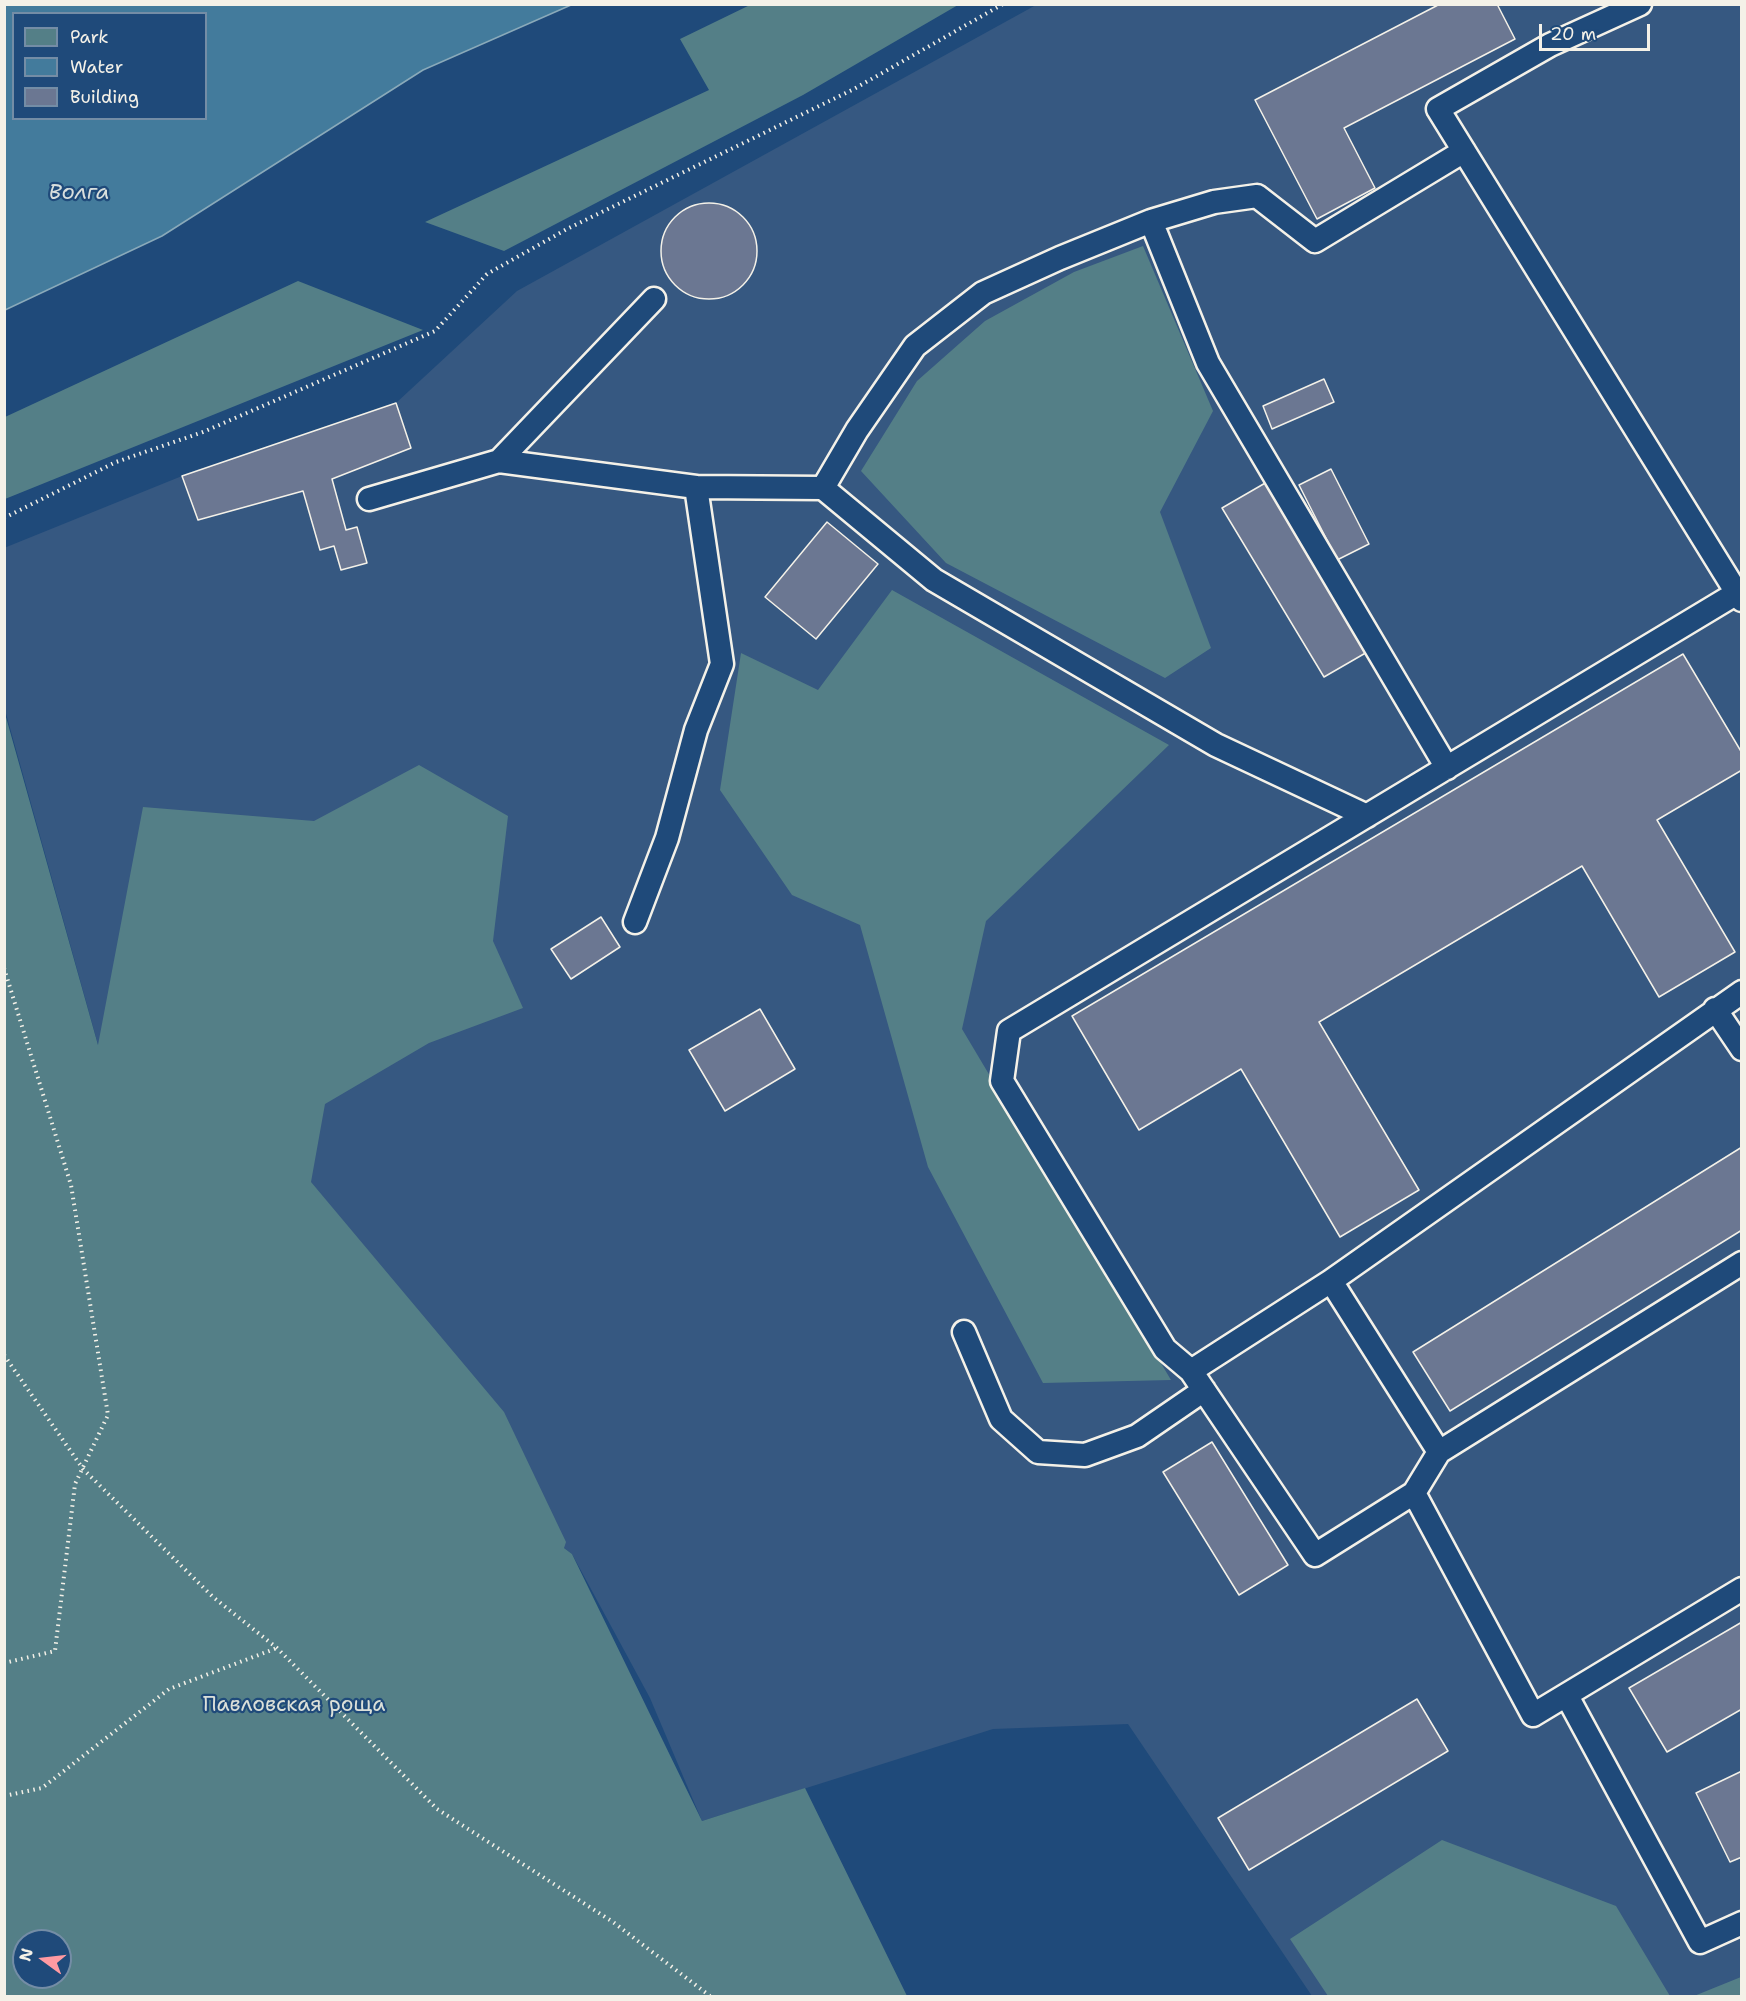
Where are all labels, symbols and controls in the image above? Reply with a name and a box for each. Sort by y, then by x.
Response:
legend [12,12,207,120]
scale bar [1542,12,1653,50]
text: 20 m [1550,22,1596,46]
text: Park [70,25,109,49]
text: Water [70,55,123,79]
text: Building [70,85,139,109]
water label: Волга [48,180,110,206]
park label: Павловская роща [203,1693,385,1719]
north arrow [12,1929,72,1989]
text: N [14,1946,38,1964]

